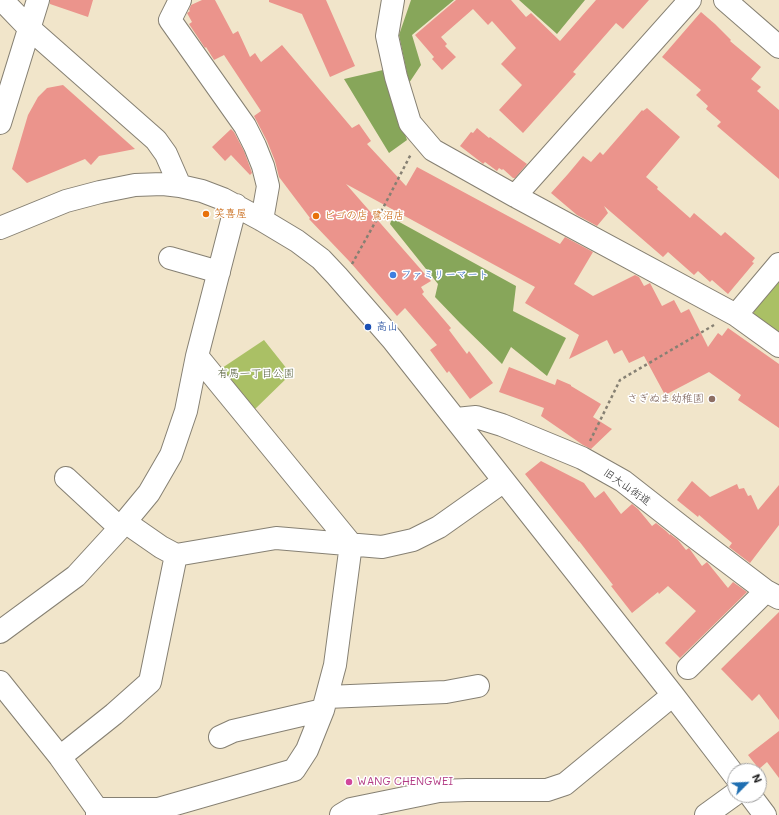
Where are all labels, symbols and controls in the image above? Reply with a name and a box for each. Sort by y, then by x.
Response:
place label: 笑喜屋 [214,207,247,221]
marker: 笑喜屋 [201,209,211,219]
place label: ビゴの店 鷺沼店 [324,209,405,223]
marker: ビゴの店 鷺沼店 [311,211,321,221]
place label: ファミリーマート [401,268,489,282]
marker: ファミリーマート [388,270,398,280]
place label: 高山 [376,320,398,334]
marker: 高山 [363,322,373,332]
park label: 有馬一丁目公園 [218,367,294,381]
place label: さぎぬま幼稚園 [627,392,704,406]
marker: さぎぬま幼稚園 [707,394,717,404]
street label: 旧大山街道 [601,466,653,508]
north arrow [727,763,767,803]
text: N [749,771,766,785]
place label: WANG CHENGWEI [357,775,453,789]
marker: WANG CHENGWEI [344,777,354,787]

